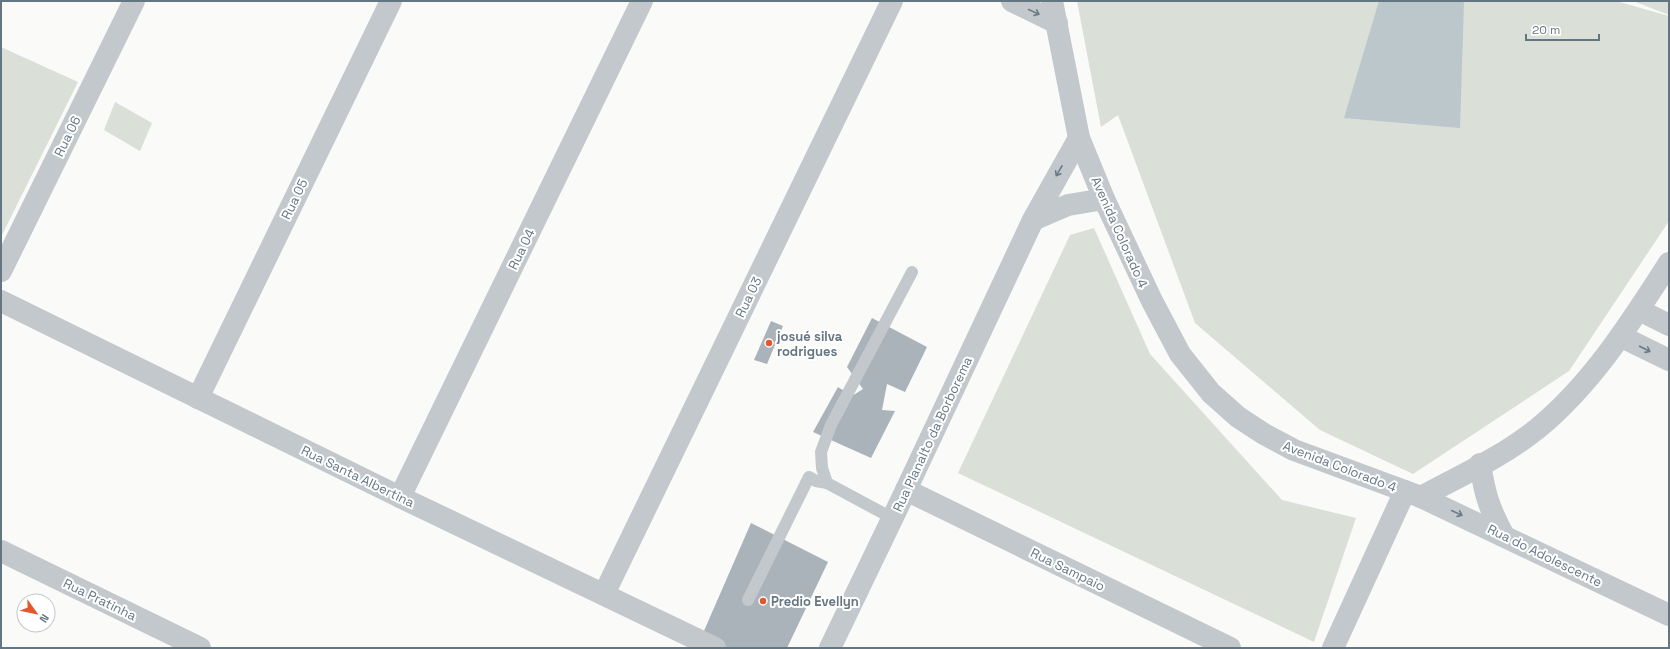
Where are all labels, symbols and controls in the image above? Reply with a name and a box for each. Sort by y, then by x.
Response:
one-way arrow [1028,9,1040,16]
scale bar [1526,16,1599,42]
text: 20 m [1532,22,1560,38]
street label: Rua 06 [50,113,85,159]
one-way arrow [1054,165,1062,177]
street label: Avenida Colorado 4 [1087,174,1152,291]
street label: Rua 05 [277,176,312,222]
street label: Rua 04 [504,226,539,272]
street label: Rua 03 [731,274,766,320]
place label: josué silva rodrigues [776,328,843,360]
marker: josué silva rodrigues [764,338,774,348]
one-way arrow [1639,345,1651,353]
street label: Rua Planalto da Borborema [889,353,976,515]
street label: Avenida Colorado 4 [1281,437,1399,496]
street label: Rua Santa Albertina [298,442,418,511]
one-way arrow [1450,510,1462,517]
street label: Rua do Adolescente [1485,520,1605,591]
street label: Rua Sampaio [1028,544,1108,595]
street label: Rua Pratinha [61,574,140,625]
north arrow [16,593,56,633]
place label: Predio Evellyn [771,593,859,610]
marker: Predio Evellyn [758,596,768,606]
text: N [37,612,52,625]

